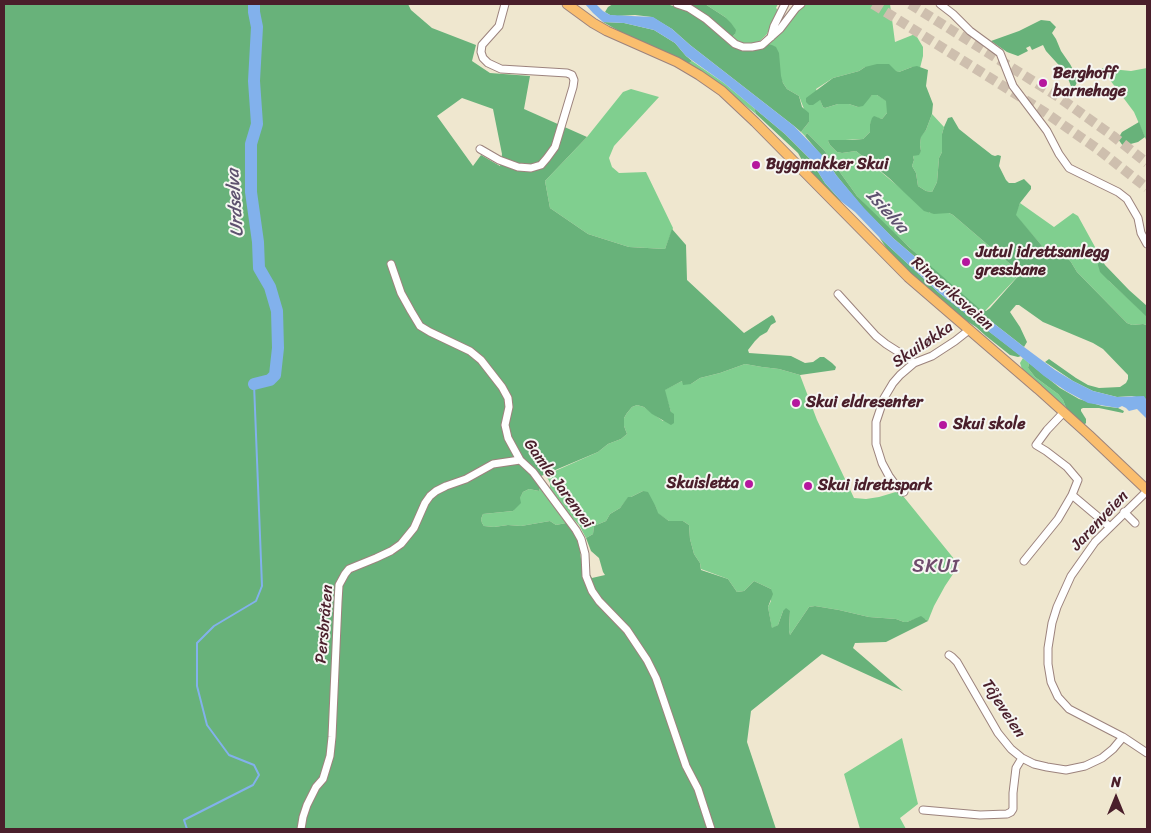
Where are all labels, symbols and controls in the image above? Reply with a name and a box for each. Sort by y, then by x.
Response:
place label: Berghoff barnehage [1053,64,1126,102]
marker: Berghoff barnehage [1037,77,1049,89]
place label: Byggmakker Skui [766,155,888,175]
marker: Byggmakker Skui [750,159,762,171]
water label: Urdselva [223,168,249,238]
water label: Isielva [861,186,913,238]
place label: Jutul idrettsanlegg gressbane [976,243,1109,281]
street label: Ringeriksveien [907,253,997,335]
marker: Jutul idrettsanlegg gressbane [960,256,972,268]
street label: Skuiløkka [889,318,957,372]
place label: Skui eldresenter [806,393,923,413]
marker: Skui eldresenter [790,397,802,409]
place label: Skui skole [953,415,1025,435]
marker: Skui skole [937,419,949,431]
street label: Gamle Jarenvei [519,436,597,532]
place label: Skuisletta [667,474,739,494]
place label: Skui idrettspark [818,476,933,496]
marker: Skuisletta [743,478,755,490]
marker: Skui idrettspark [802,480,814,492]
street label: Jarenveien [1067,487,1133,555]
district label: SKUI [913,556,959,578]
street label: Persbråten [312,584,338,664]
street label: Tåjeveien [977,676,1029,742]
text: N [1111,770,1121,795]
north arrow [1091,773,1141,823]

